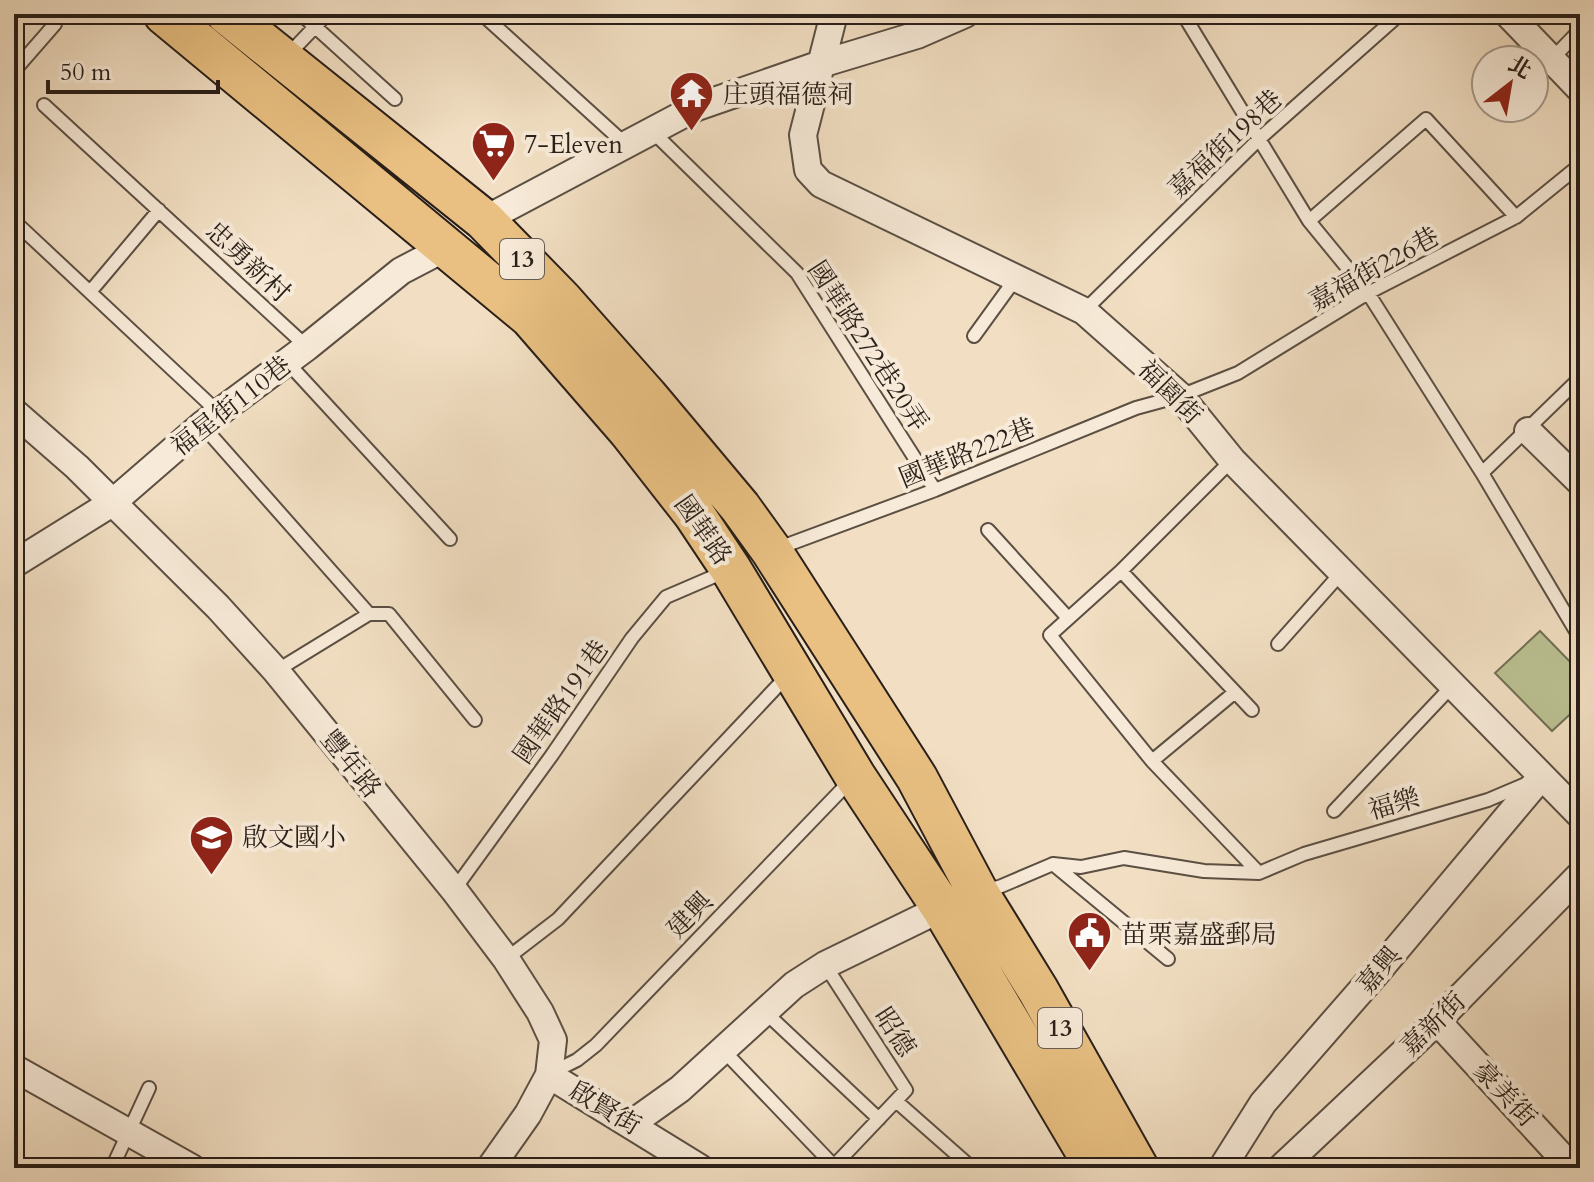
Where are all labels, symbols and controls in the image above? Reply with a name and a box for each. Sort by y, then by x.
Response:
scale bar [48,44,218,94]
north arrow [1470,44,1550,124]
text: 北 [1503,49,1537,86]
text: 50 m [60,56,112,89]
temple icon: 庄頭福德祠 [668,70,716,133]
place label: 庄頭福德祠 [723,77,853,112]
street label: 嘉福街198巷 [1160,82,1290,206]
supermarket icon: 7-Eleven [469,120,517,183]
place label: 7-Eleven [524,127,623,162]
street label: 忠勇新村 [198,214,298,310]
street label: 嘉福街226巷 [1303,219,1445,319]
road number: 13 [500,239,544,279]
street label: 國華路272巷20弄 [800,254,936,438]
street label: 福星街110巷 [164,348,298,464]
street label: 福園街 [1130,352,1210,432]
street label: 國華路222巷 [894,410,1040,496]
street label: 國華路 [666,488,740,572]
street label: 國華路191巷 [505,633,617,771]
street label: 豐年路 [313,723,389,805]
street label: 福樂 [1364,780,1424,828]
school or university icon: 啟文國小 [187,813,235,876]
place label: 啟文國小 [242,820,346,855]
street label: 建興 [659,884,721,946]
public building icon: 苗栗嘉盛郵局 [1066,910,1114,973]
place label: 苗栗嘉盛郵局 [1121,917,1277,952]
street label: 嘉興 [1349,939,1409,1001]
street label: 嘉新街 [1393,984,1473,1064]
street label: 昭德 [866,1001,924,1063]
road number: 13 [1038,1008,1082,1048]
street label: 豪美街 [1466,1054,1544,1134]
street label: 啟賢街 [563,1073,647,1143]

